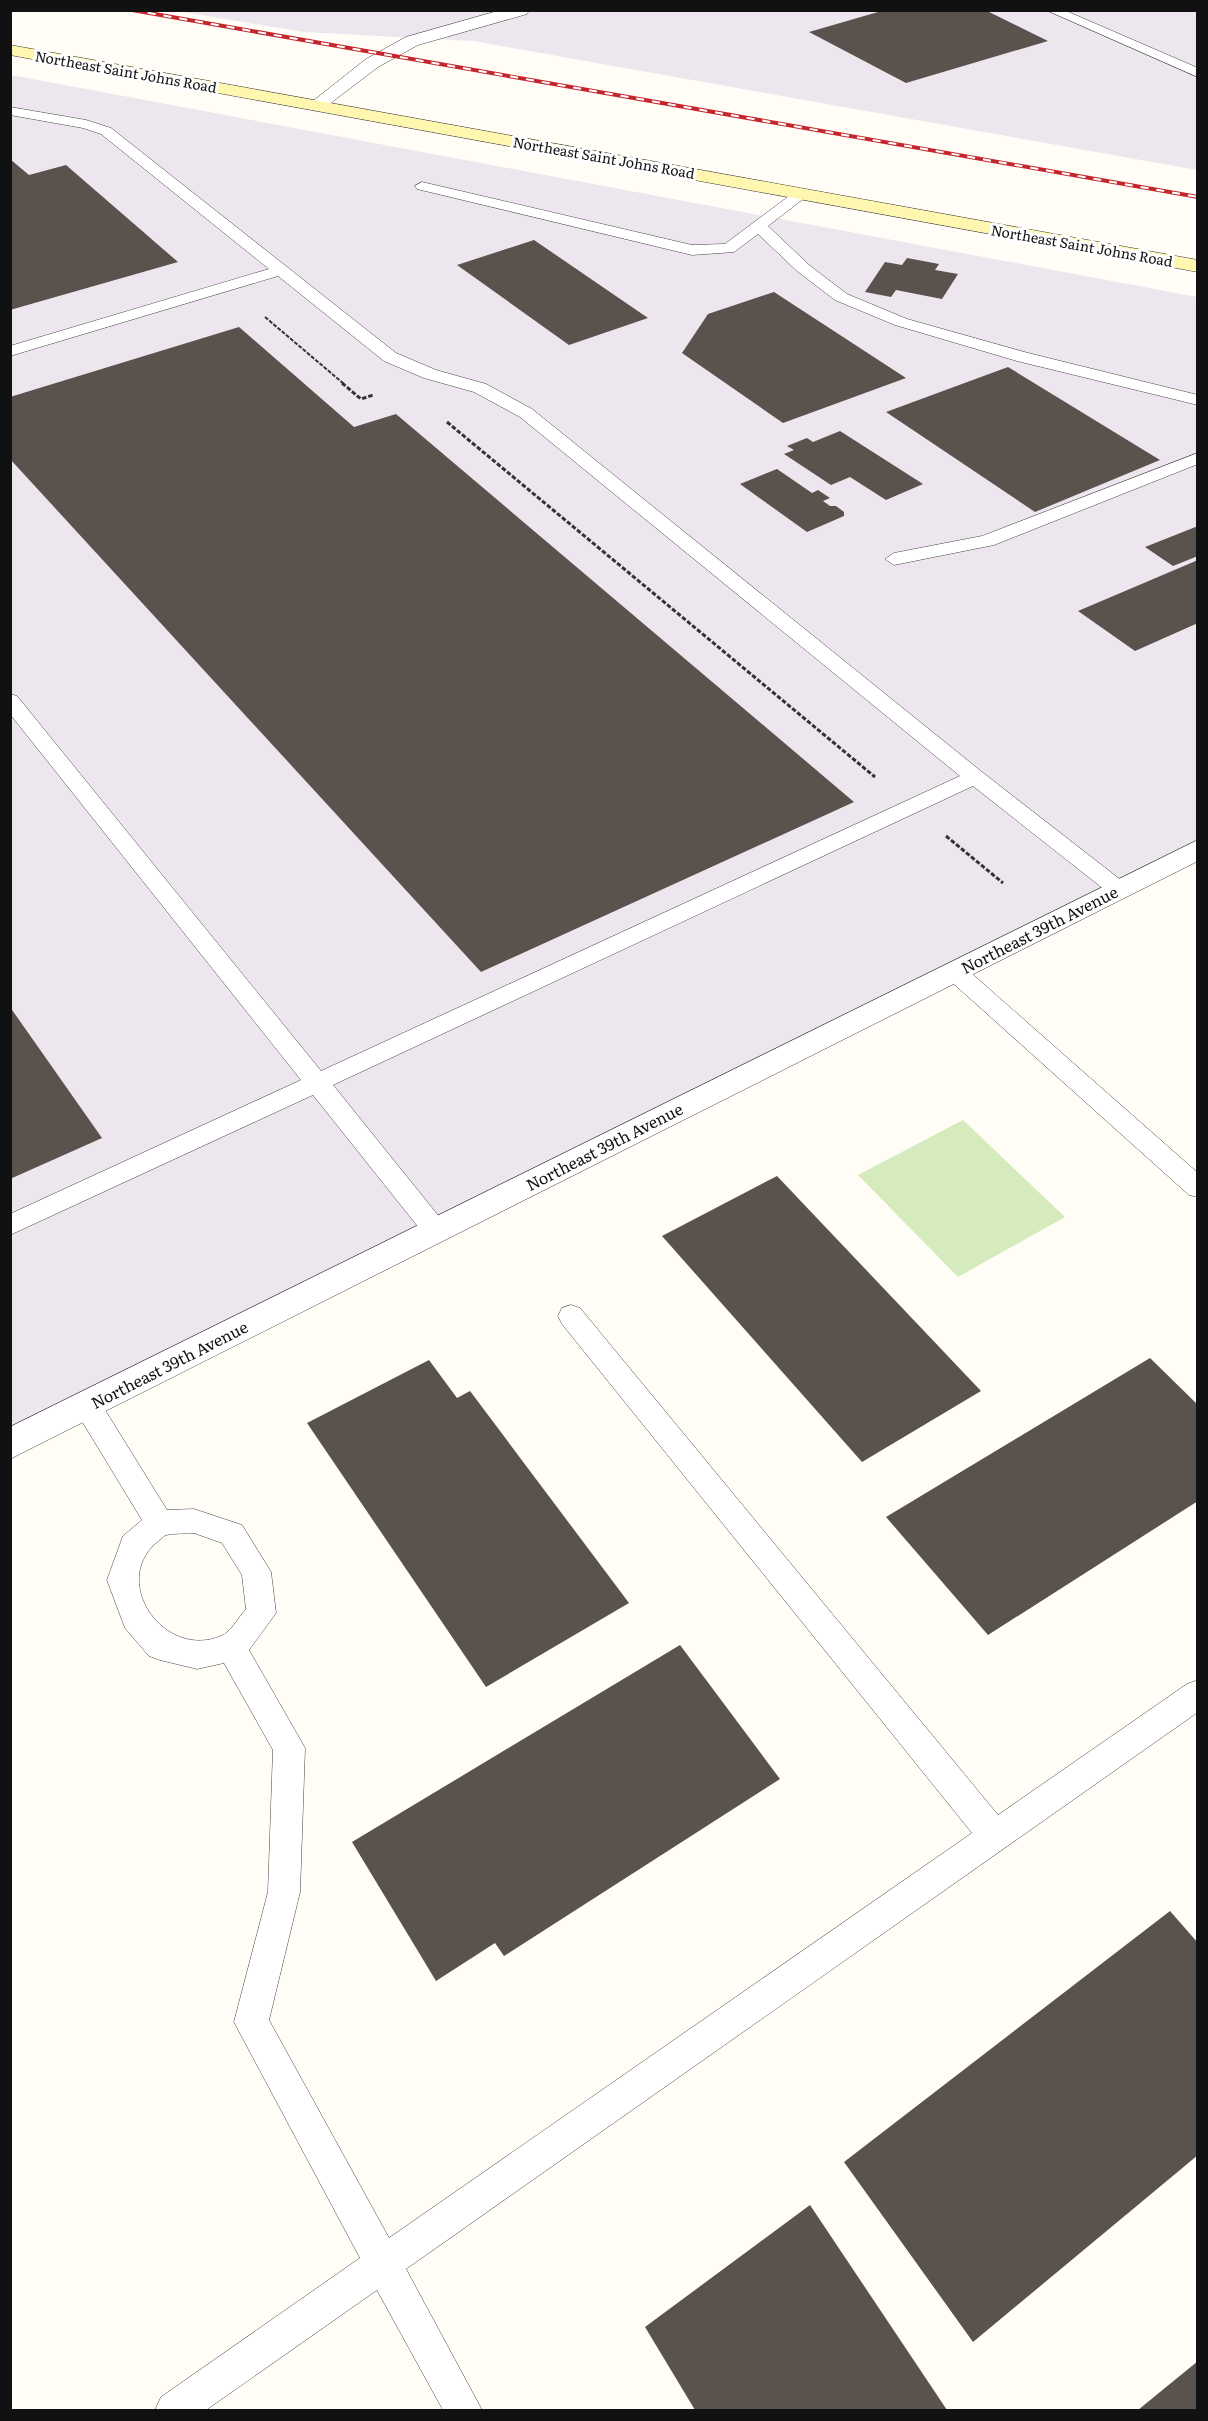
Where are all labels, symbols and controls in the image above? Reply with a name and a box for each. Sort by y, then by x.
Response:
street label: Northeast Saint Johns Road [34,45,219,97]
street label: Northeast Saint Johns Road [512,131,697,183]
street label: Northeast Saint Johns Road [990,219,1175,271]
street label: Northeast 39th Avenue [956,879,1122,979]
street label: Northeast 39th Avenue [521,1096,687,1196]
street label: Northeast 39th Avenue [86,1314,252,1414]

